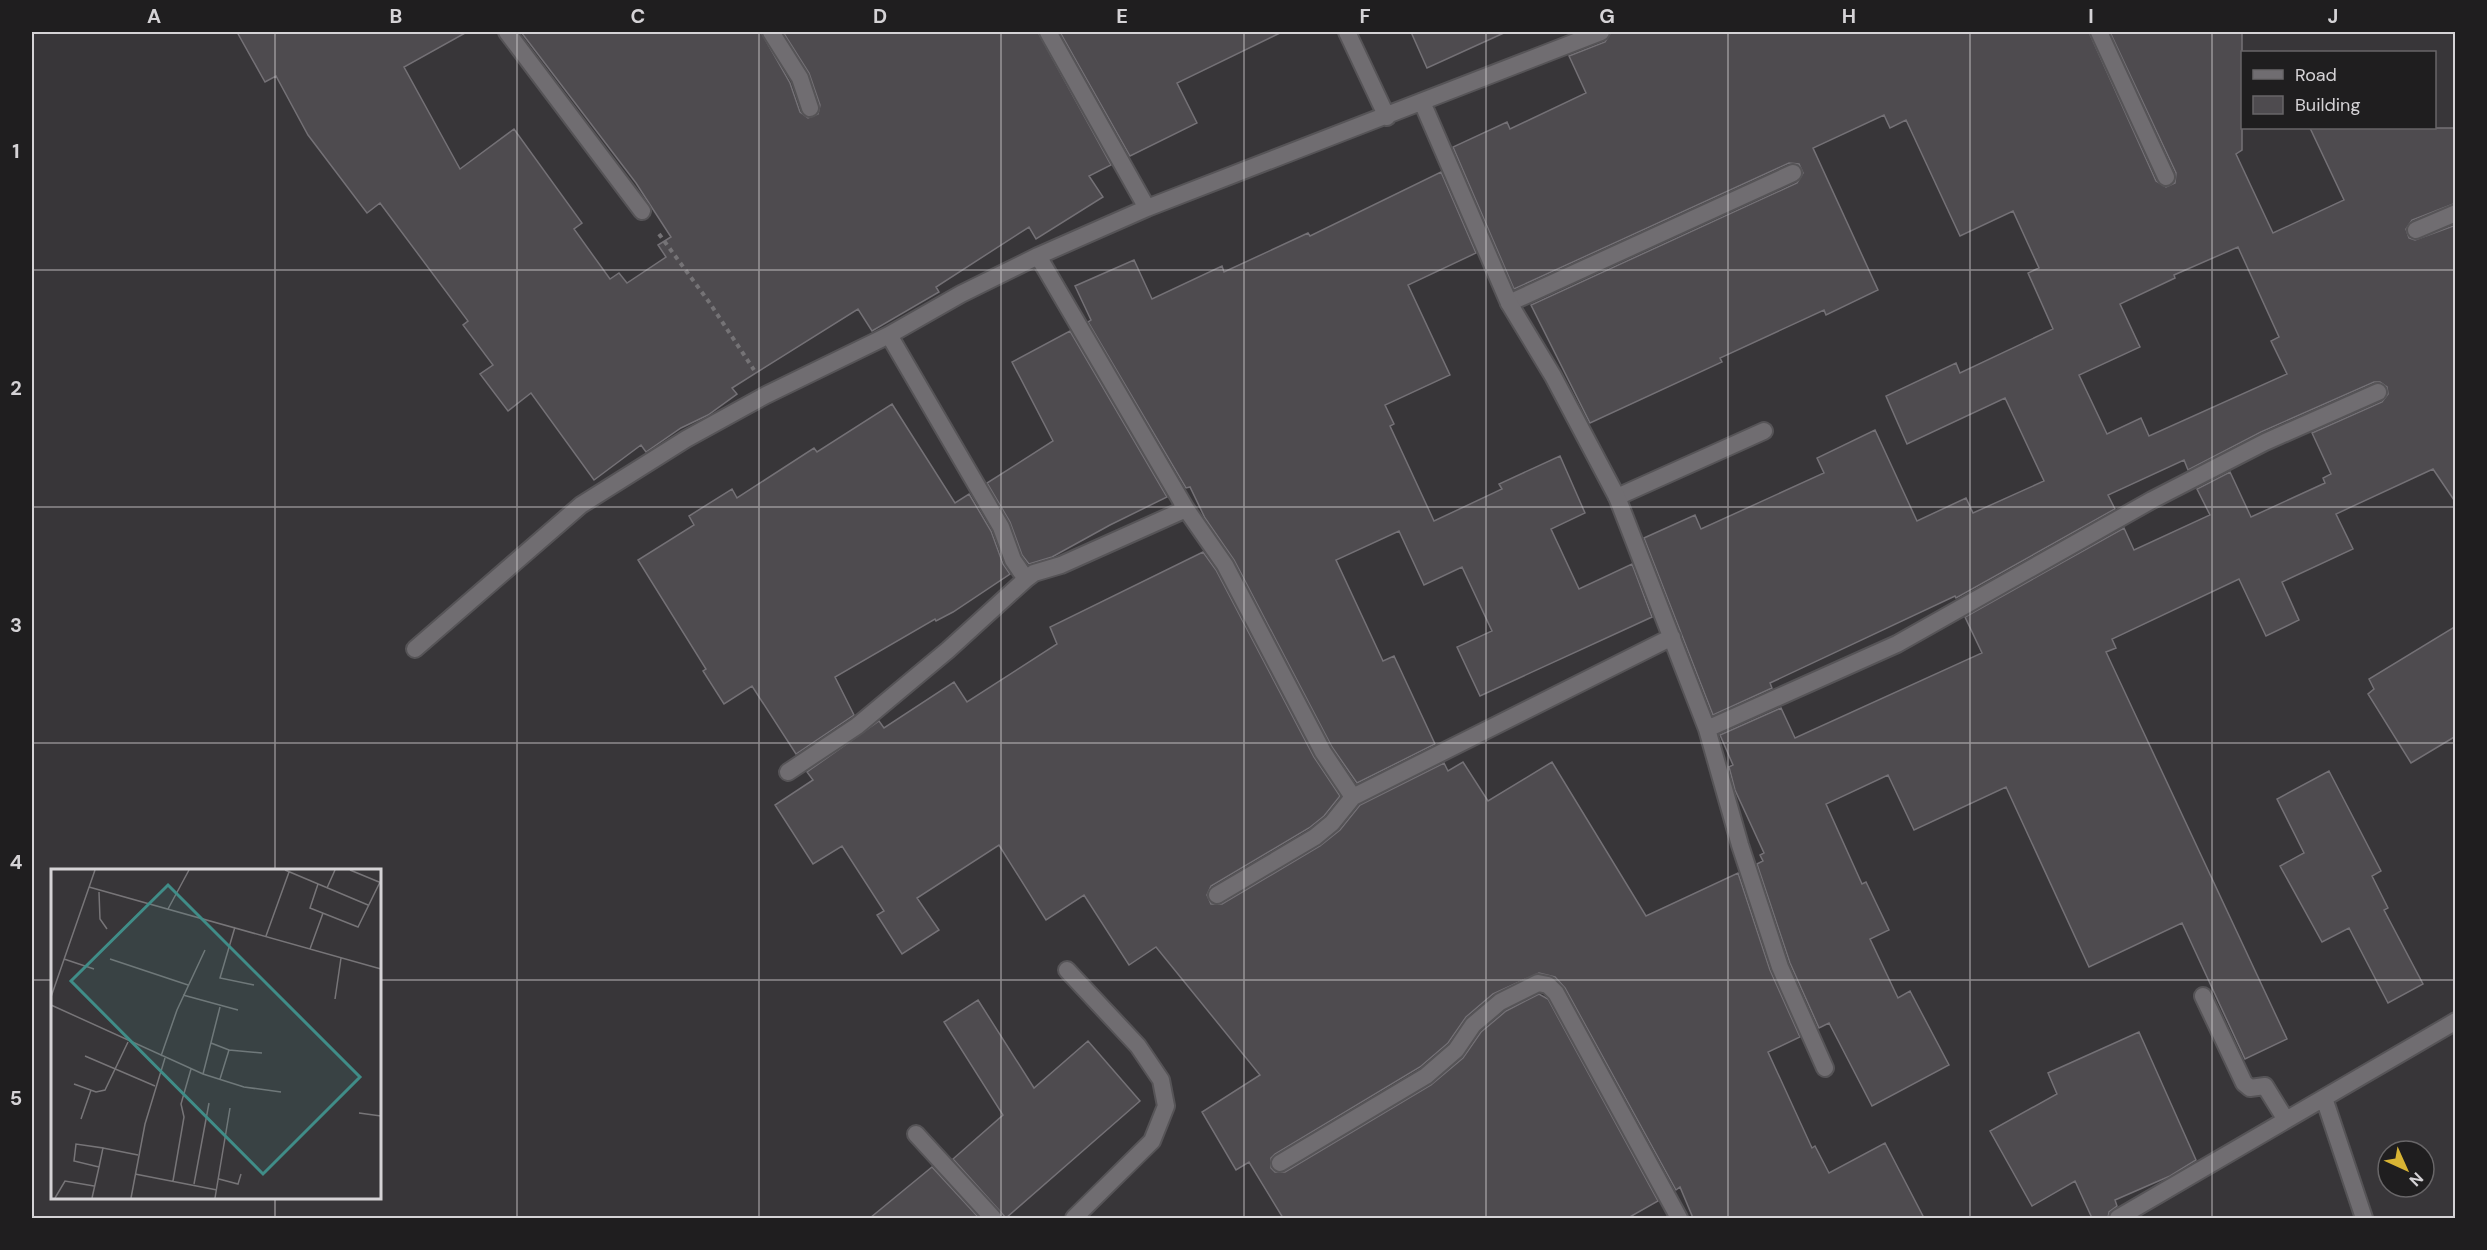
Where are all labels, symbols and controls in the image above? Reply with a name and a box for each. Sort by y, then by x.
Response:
text: A [147,3,161,29]
text: B [390,3,402,29]
text: C [631,3,645,29]
text: D [873,3,887,29]
text: E [1116,3,1128,29]
text: F [1359,3,1371,29]
text: G [1599,3,1615,29]
text: H [1842,3,1856,29]
text: I [2088,3,2094,29]
text: J [2328,3,2338,29]
legend [2241,51,2436,129]
text: Road [2295,63,2337,87]
text: Building [2295,93,2360,117]
text: 1 [12,138,20,164]
text: 2 [10,375,22,401]
text: 3 [10,612,22,638]
text: 4 [10,849,23,875]
inset map [51,869,381,1199]
text: 5 [10,1085,22,1111]
north arrow [2376,1139,2436,1199]
text: N [2405,1168,2428,1191]

